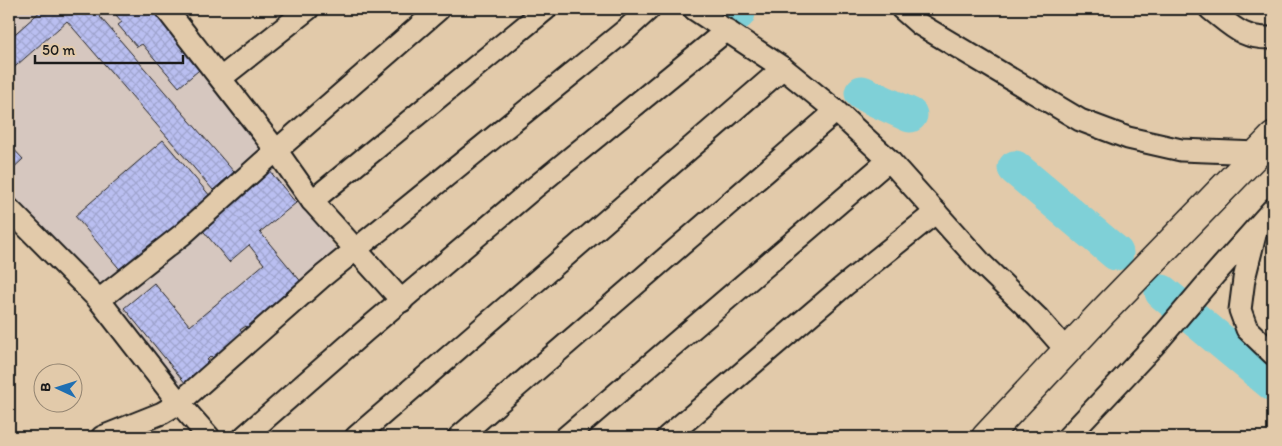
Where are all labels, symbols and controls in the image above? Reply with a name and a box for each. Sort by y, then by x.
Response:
scale bar [35,32,182,64]
text: 50 m [42,41,75,59]
north arrow [32,364,82,414]
text: B [37,382,54,392]

